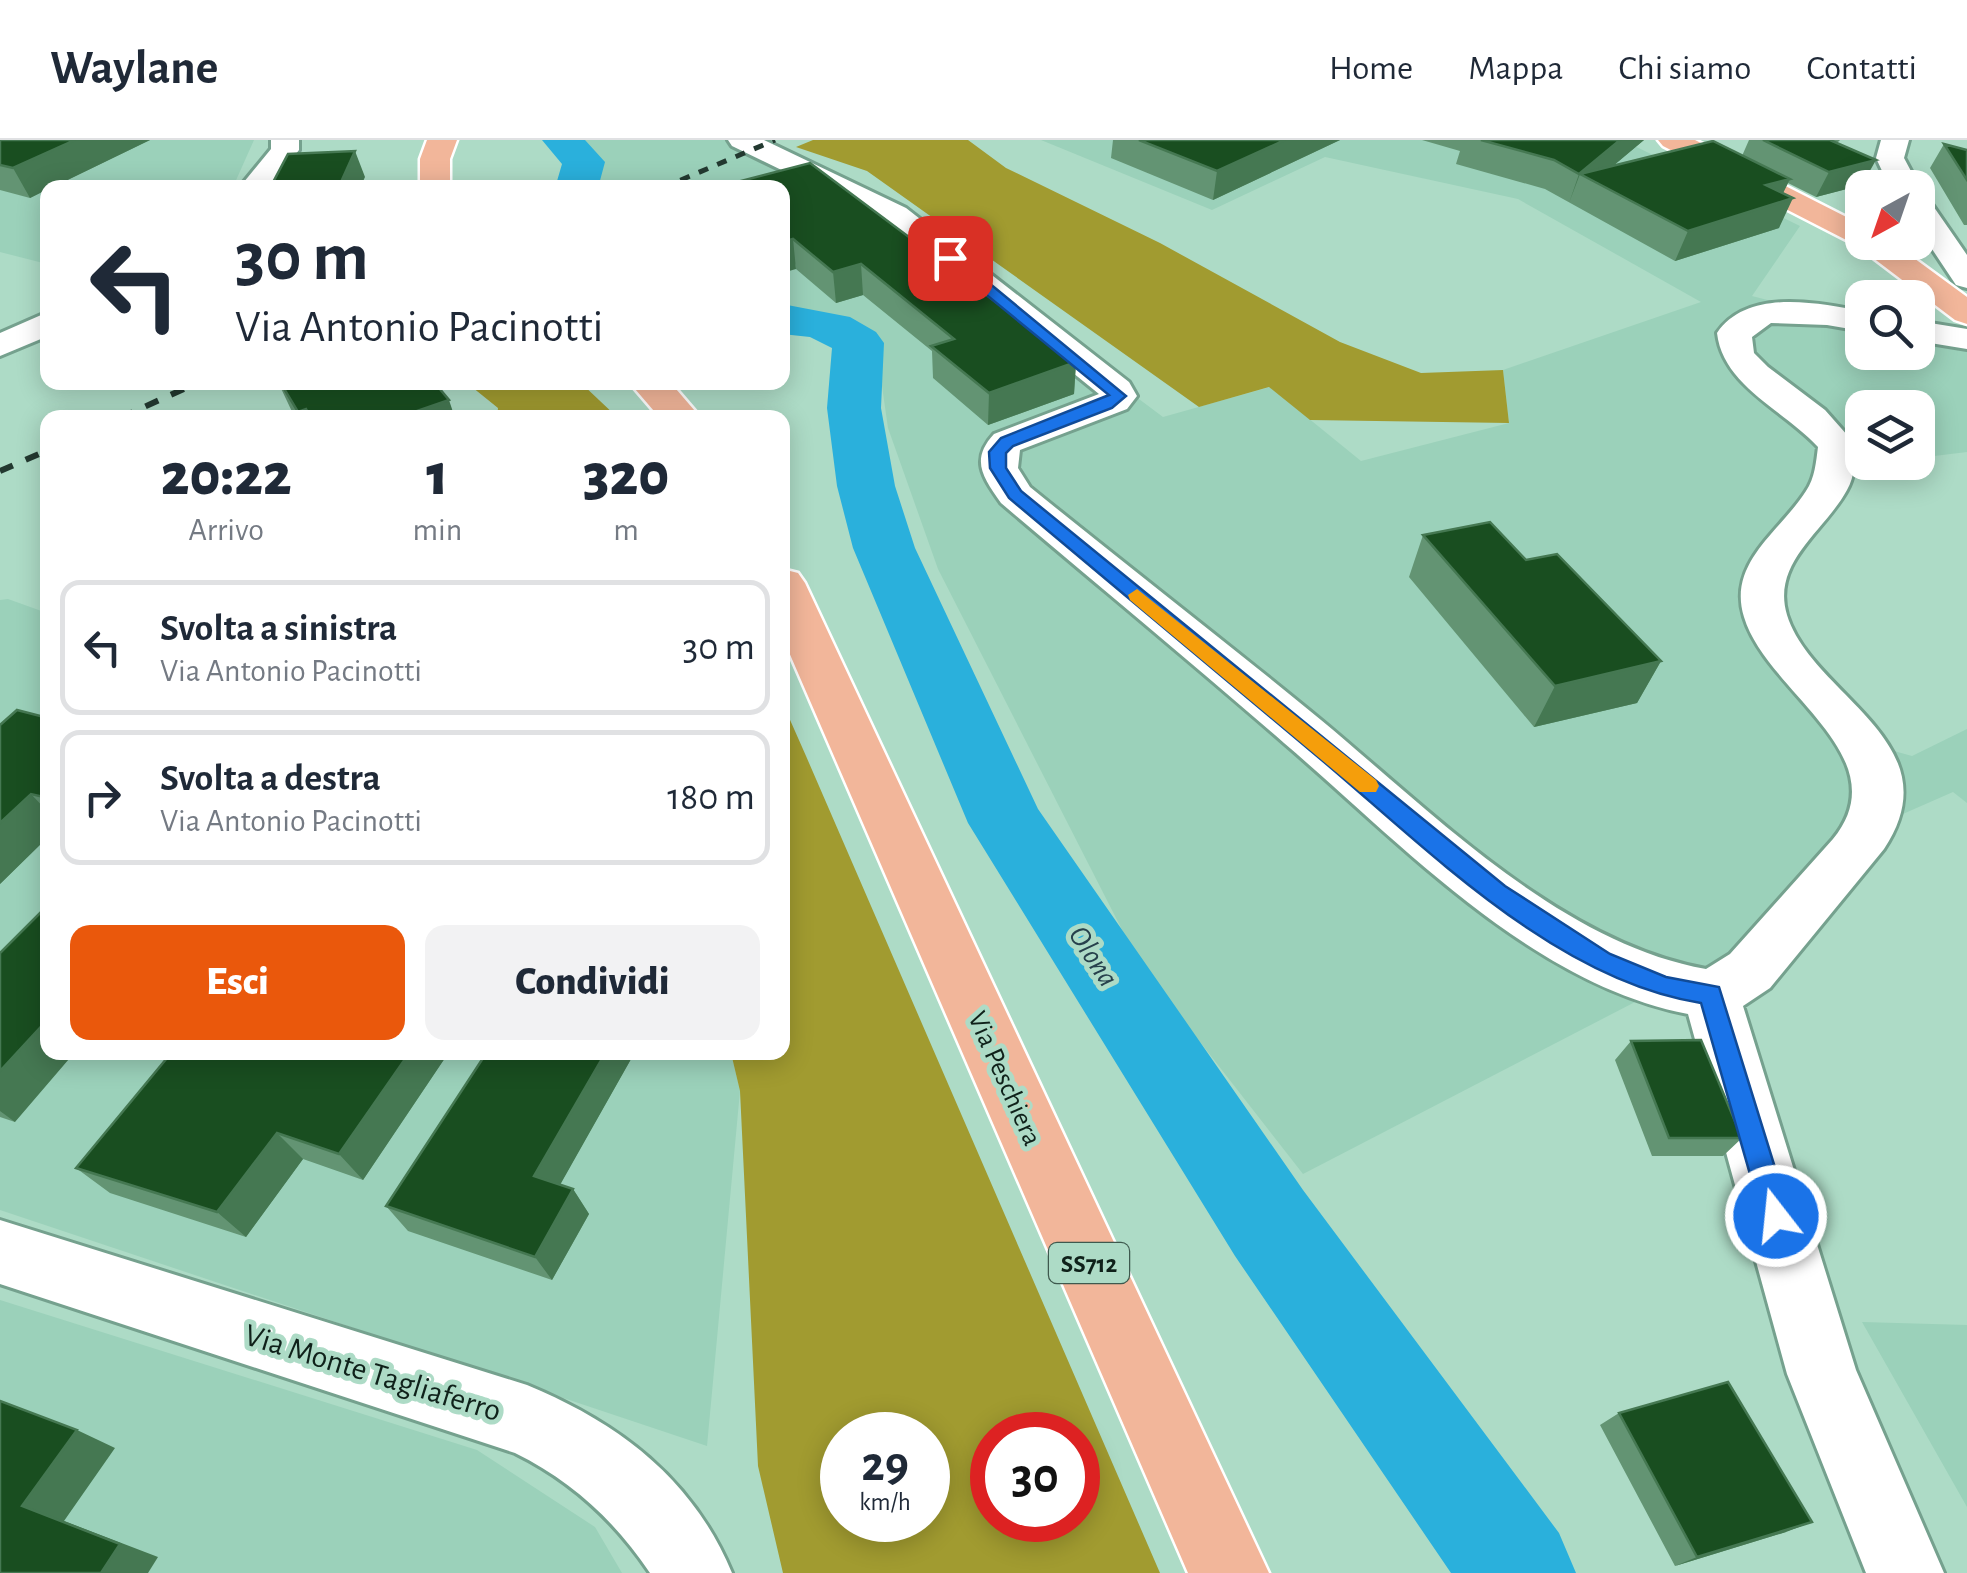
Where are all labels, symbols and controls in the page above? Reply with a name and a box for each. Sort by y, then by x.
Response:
text: Waylane [50,45,218,93]
text: Home [1329,51,1413,86]
text: Mappa [1468,51,1563,86]
text: Chi siamo [1618,51,1751,86]
text: Contatti [1806,51,1917,86]
north arrow [1845,170,1935,260]
map controls [1845,170,1935,480]
pin [908,216,993,301]
icon: left [70,220,200,350]
text: 30 m [235,223,369,293]
icon: arrive [923,231,978,286]
button: search [1845,280,1935,370]
text: Via Antonio Pacinotti [235,305,603,350]
button: layers [1845,390,1935,480]
text: 20:22 [161,446,292,506]
text: 1 [426,446,448,506]
text: 320 [583,446,669,506]
text: Arrivo [189,514,264,546]
text: min [412,514,462,546]
text: m [613,514,639,546]
text: Svolta a sinistra [160,610,397,648]
icon: left [75,620,130,675]
text: 30 m [683,629,755,667]
text: Via Antonio Pacinotti [160,655,422,687]
text: Svolta a destra [160,760,381,798]
icon: right [75,770,130,825]
text: 180 m [667,779,755,817]
text: Via Antonio Pacinotti [160,805,422,837]
water label: Olona [1063,921,1124,992]
button: Esci [70,925,405,1040]
button: Condividi [425,925,760,1040]
street label: Via Peschiera [962,1008,1046,1150]
position arrow [1724,1164,1828,1268]
road number: SS712 [1049,1243,1129,1283]
street label: Via Monte Tagliaferro [241,1319,505,1427]
speed limit sign: 30 [970,1412,1100,1542]
text: 29 [861,1440,909,1490]
text: km/h [859,1490,911,1515]

